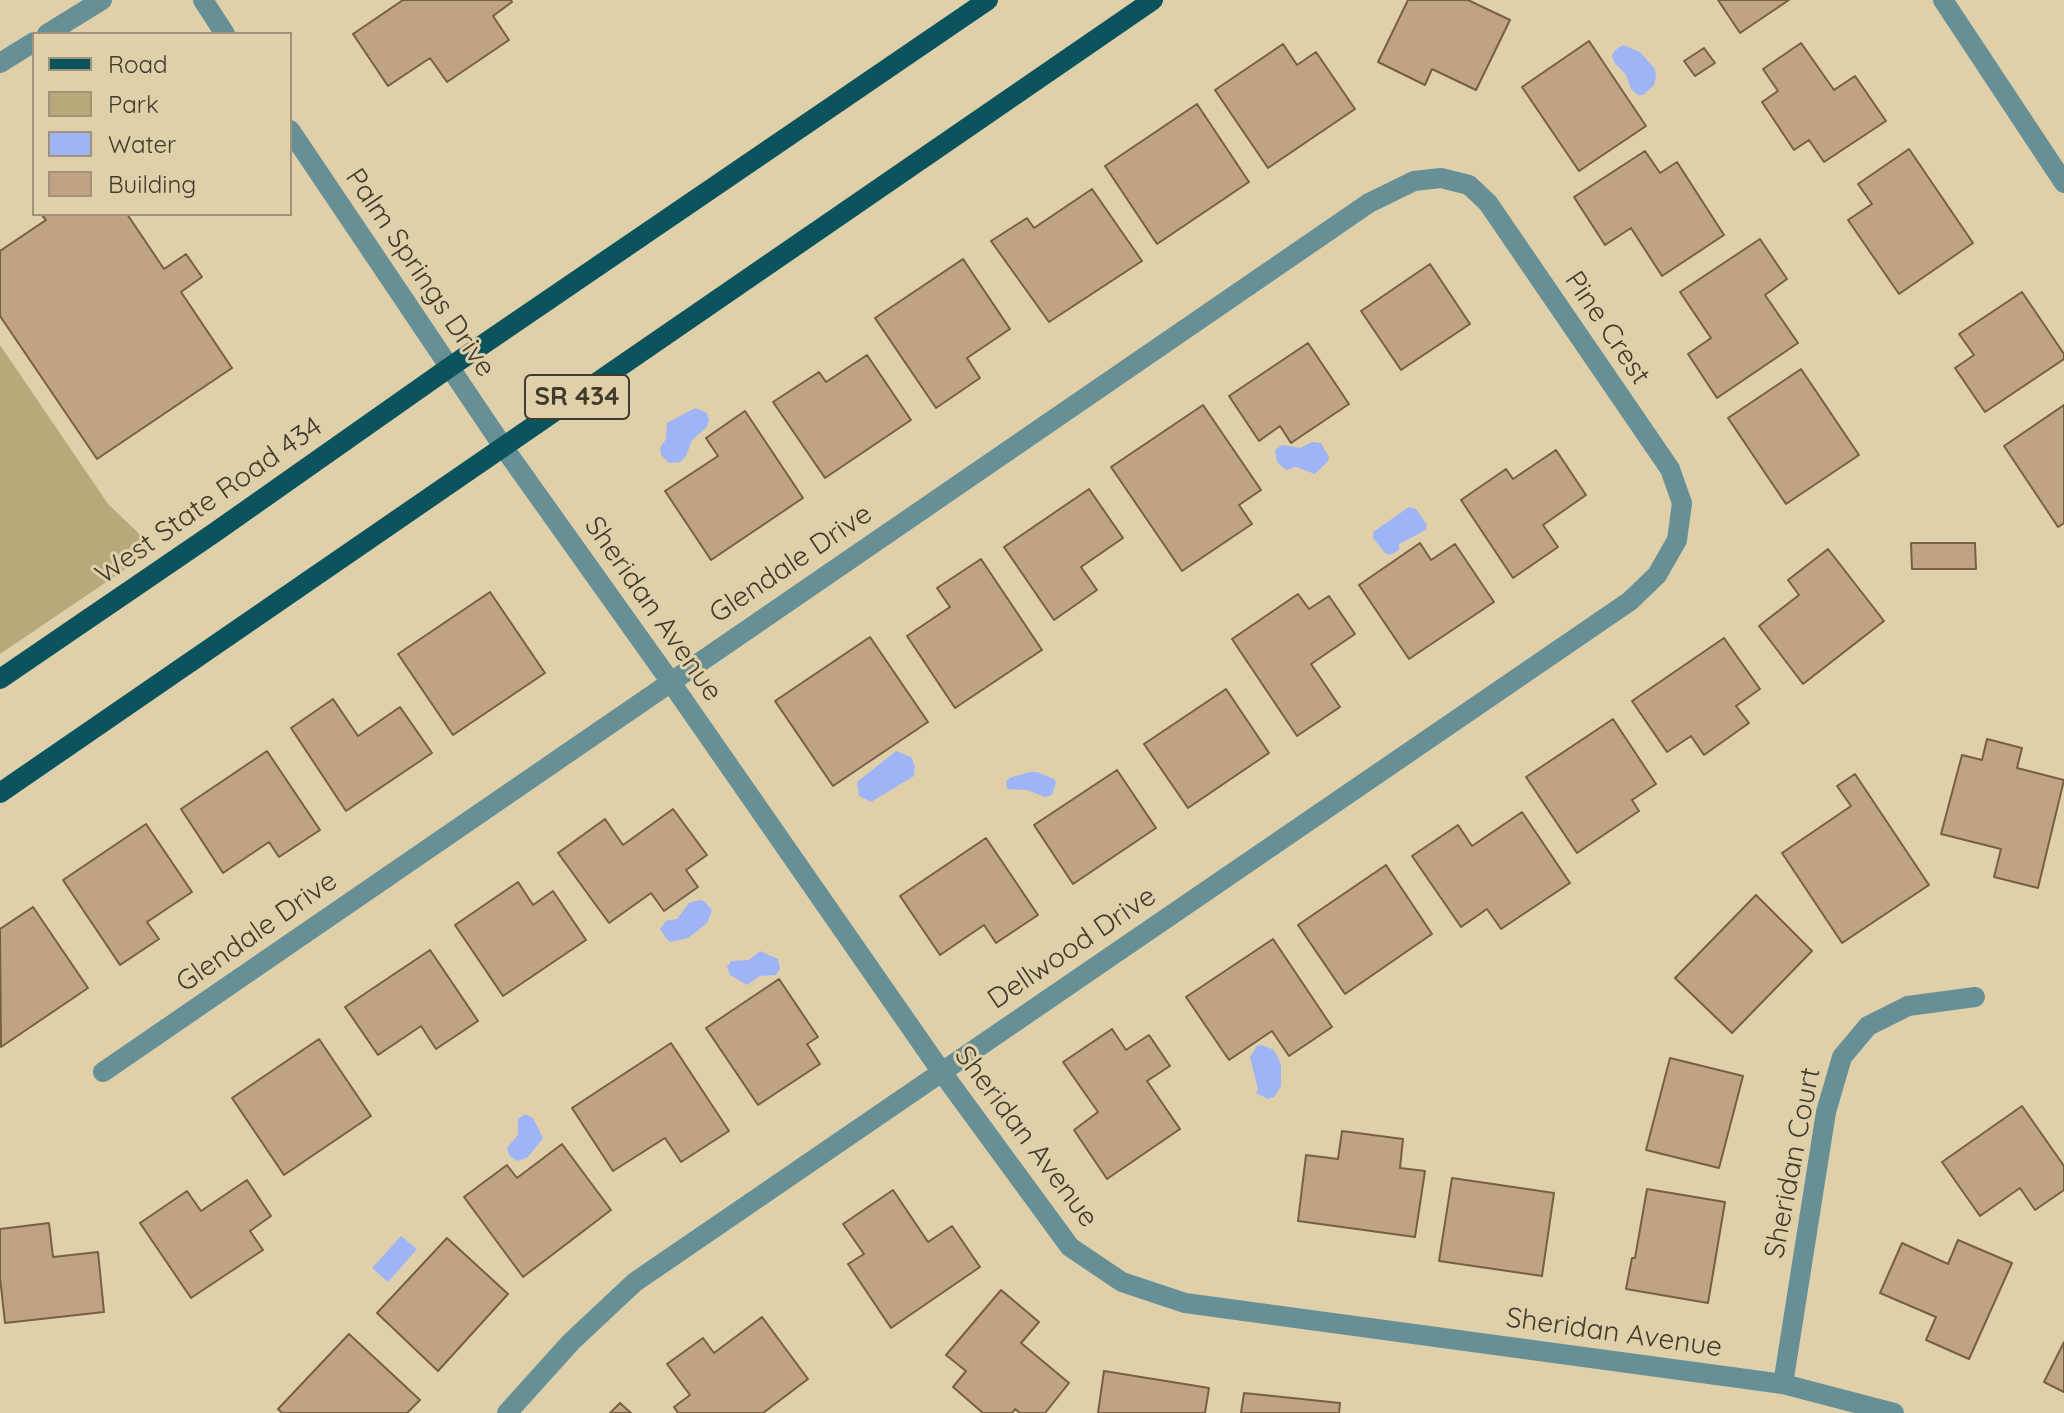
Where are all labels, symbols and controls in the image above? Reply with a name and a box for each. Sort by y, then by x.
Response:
legend [32,32,292,216]
text: Road [108,49,168,79]
text: Park [108,89,159,119]
text: Water [108,129,176,159]
street label: Palm Springs Drive [338,162,502,384]
text: Building [108,169,196,199]
street label: Pine Crest [1557,265,1657,391]
road number: SR 434 [525,375,629,419]
street label: West State Road 434 [89,410,329,592]
street label: Glendale Drive [703,497,879,631]
street label: Sheridan Avenue [577,510,729,708]
street label: Glendale Drive [170,864,344,1000]
street label: Dellwood Drive [982,879,1162,1017]
street label: Sheridan Avenue [947,1040,1105,1234]
street label: Sheridan Court [1758,1065,1828,1261]
street label: Sheridan Avenue [1504,1301,1724,1365]

